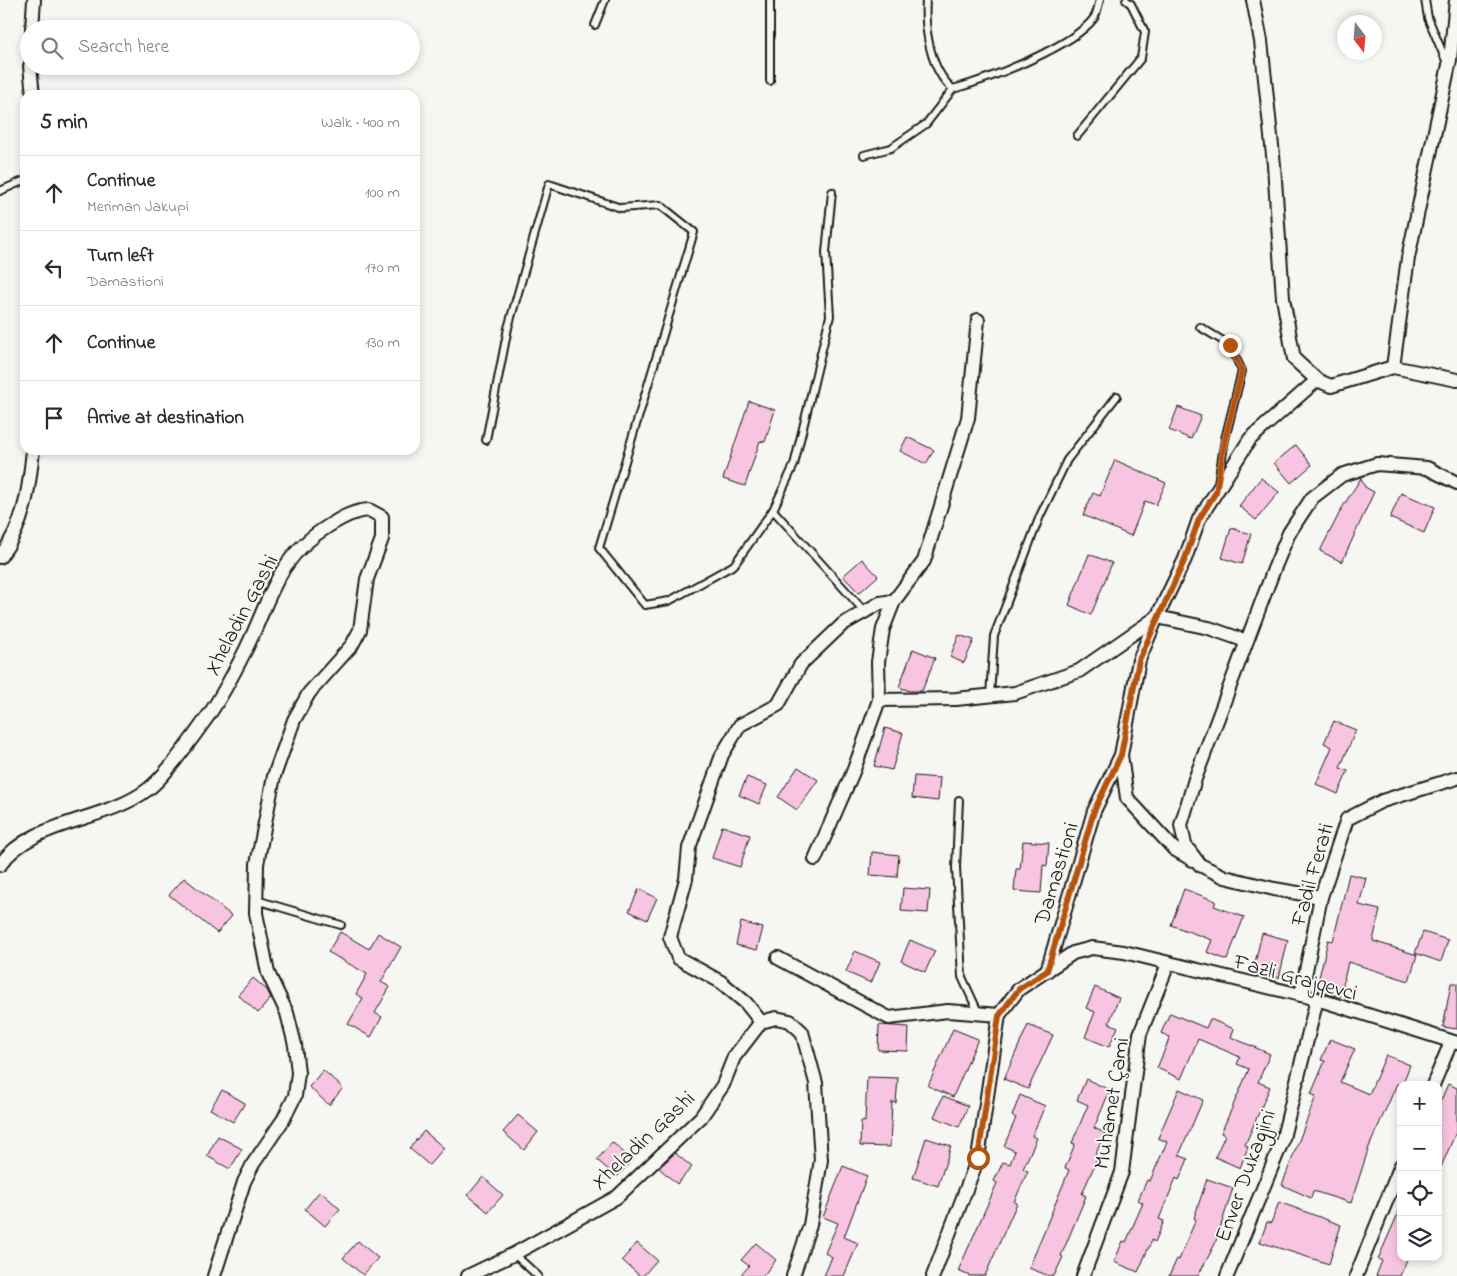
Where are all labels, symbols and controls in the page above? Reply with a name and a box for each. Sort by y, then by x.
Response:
north arrow [1337,15,1382,60]
search box [20,20,420,75]
icon: search [38,34,66,62]
text: Search here [78,34,169,61]
text: 5 min [40,108,88,138]
text: Walk · 400 m [321,111,400,135]
text: Continue [87,168,155,195]
icon: ahead [40,179,68,207]
text: 100 m [365,181,400,205]
text: Meriman Jakupi [87,195,189,219]
text: Turn left [87,243,154,270]
icon: left [40,254,68,282]
text: 170 m [365,256,400,280]
text: Damastioni [87,270,164,294]
icon: ahead [40,329,68,357]
text: Continue [87,330,155,357]
text: 130 m [365,331,400,355]
route end [1219,334,1242,357]
icon: arrive [40,404,68,432]
text: Arrive at destination [87,405,244,432]
street label: Xheladin Gashi [197,549,288,681]
street label: Damastioni [1027,819,1089,930]
street label: Fadil Ferati [1284,820,1344,931]
street label: Fazli Grajqevci [1229,947,1361,1011]
street label: Muhamet Çami [1087,1035,1139,1172]
map controls [1397,1081,1442,1261]
button: + [1397,1081,1442,1126]
street label: Xheladin Gashi [585,1084,703,1198]
street label: Enver Dukagjini [1208,1105,1287,1247]
button: − [1397,1126,1442,1171]
route start [967,1147,990,1170]
button: locate [1397,1171,1442,1216]
button: layers [1397,1216,1442,1261]

